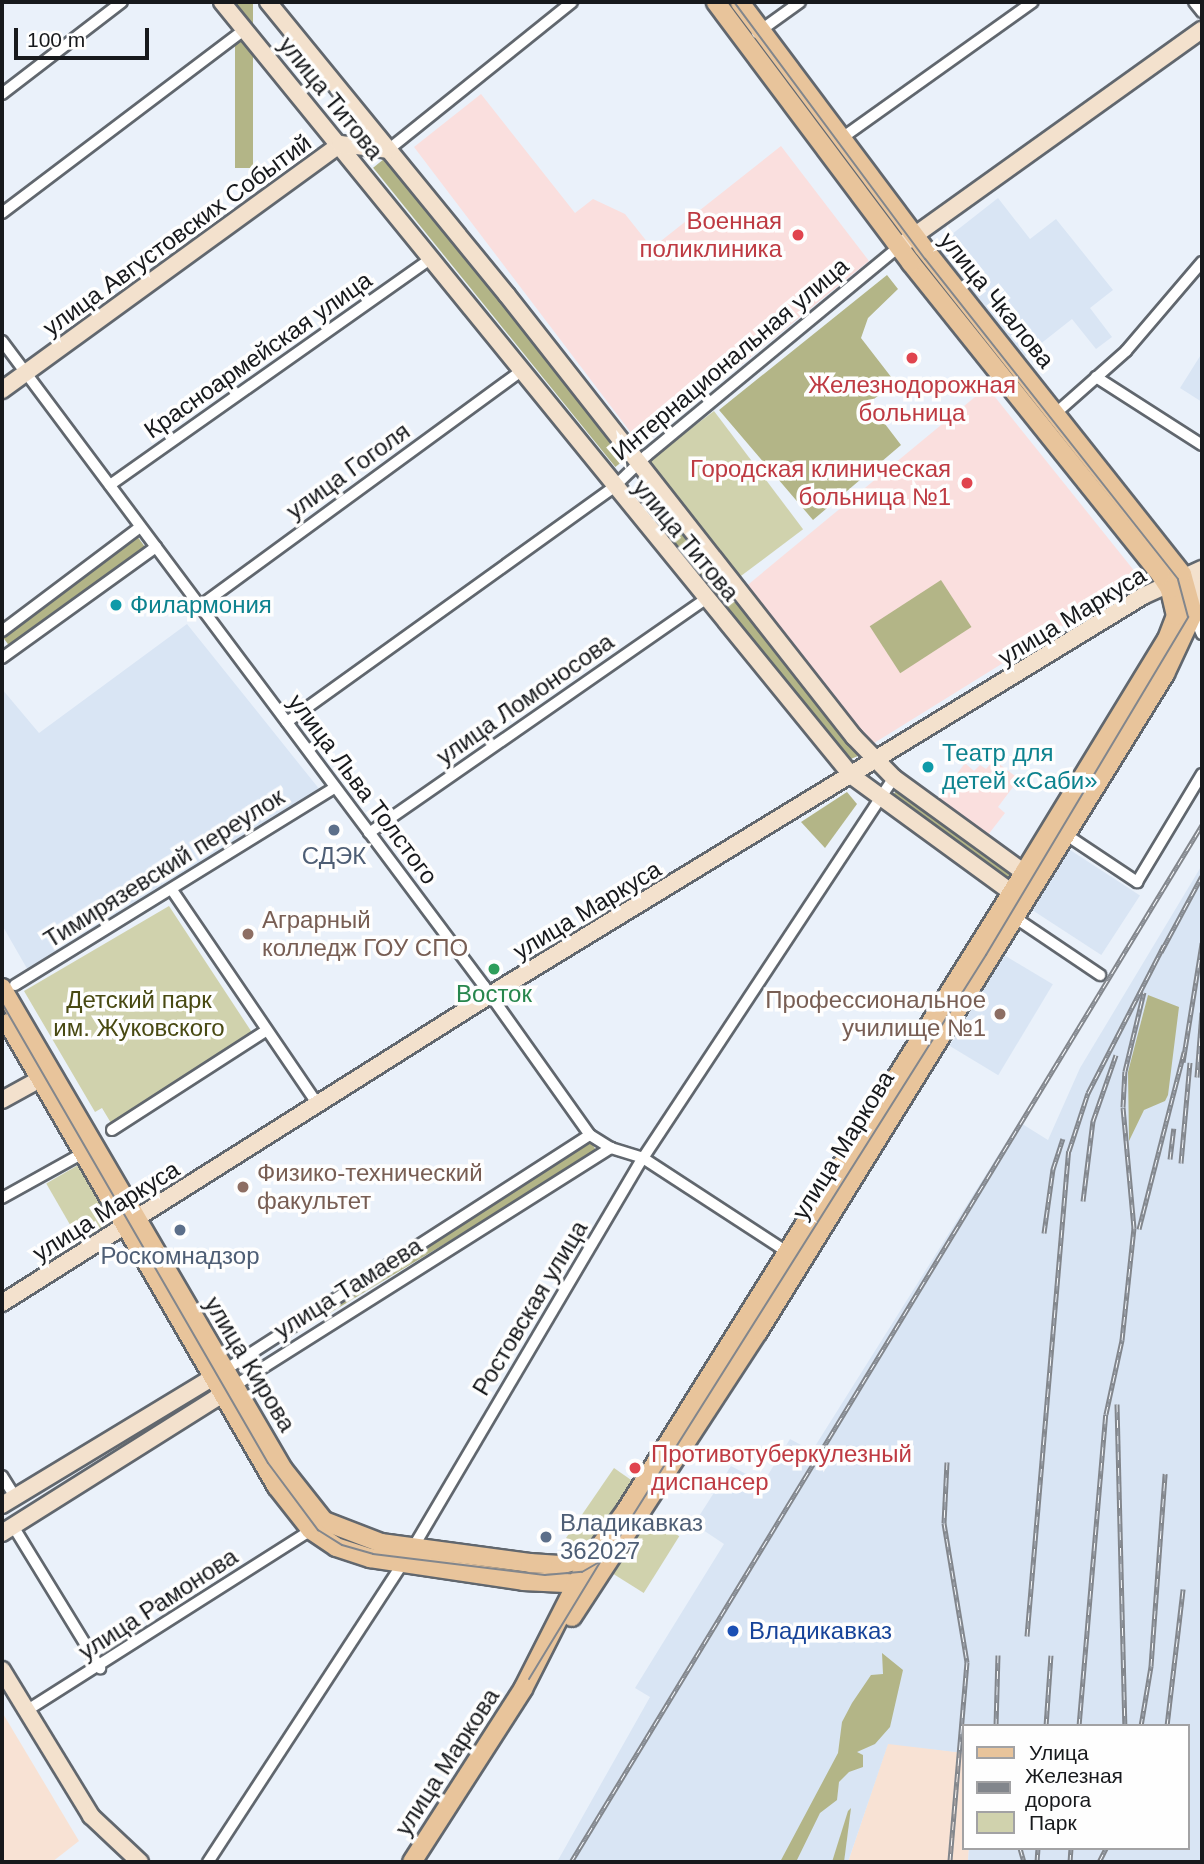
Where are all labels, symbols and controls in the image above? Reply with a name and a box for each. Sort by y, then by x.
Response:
scale bar [18,14,152,58]
text: 100 m [27,28,85,51]
street label: улица Титова [273,31,389,165]
street label: улица Августовских Событий [37,128,317,342]
place label: Военная поликлиника [640,207,782,263]
marker: Военная поликлиника [788,225,808,245]
street label: улица Чкалова [933,226,1061,374]
street label: Интернациональная улица [606,251,854,467]
street label: Красноармейская улица [139,265,377,445]
marker: Железнодорожная больница [902,348,922,368]
place label: Железнодорожная больница [808,371,1016,427]
street label: улица Гоголя [281,417,415,525]
place label: Городская клиническая больница №1 [690,455,951,511]
street label: улица Титова [627,473,745,607]
marker: Городская клиническая больница №1 [957,473,977,493]
street label: улица Маркуса [993,561,1151,671]
place label: Филармония [130,591,272,619]
marker: Филармония [108,597,124,613]
street label: улица Ломоносова [431,627,619,771]
street label: улица Льва Толстого [282,688,444,890]
place label: Театр для детей «Саби» [942,739,1097,795]
marker: Театр для детей «Саби» [920,759,936,775]
street label: Тимирязевский переулок [39,782,289,954]
marker: СДЭК [326,822,342,838]
place label: СДЭК [302,842,366,870]
street label: улица Маркуса [508,855,666,965]
place label: Аграрный колледж ГОУ СПО [262,906,468,962]
marker: Аграрный колледж ГОУ СПО [240,926,256,942]
marker: Восток [486,961,502,977]
place label: Восток [456,980,532,1008]
park label: Детский парк им. Жуковского [53,986,225,1042]
place label: Профессиональное училище №1 [765,986,986,1042]
marker: Профессиональное училище №1 [992,1006,1008,1022]
street label: улица Маркова [786,1065,900,1225]
street label: улица Маркуса [27,1154,185,1268]
place label: Физико-технический факультет [257,1159,483,1215]
marker: Физико-технический факультет [235,1179,251,1195]
street label: Ростовская улица [466,1215,594,1401]
marker: Роскомнадзор [172,1222,188,1238]
street label: улица Тамаева [269,1231,427,1345]
place label: Роскомнадзор [101,1242,259,1270]
street label: улица Кирова [198,1291,302,1437]
place label: Противотуберкулезный диспансер [651,1440,912,1496]
marker: Противотуберкулезный диспансер [625,1458,645,1478]
place label: Владикавказ 362027 [560,1509,703,1565]
marker: Владикавказ 362027 [538,1529,554,1545]
street label: улица Рамонова [73,1542,243,1666]
place label: Владикавказ [749,1617,892,1645]
marker: Владикавказ [723,1621,743,1641]
street label: улица Маркова [389,1683,505,1841]
legend [962,1724,1190,1850]
text: Улица [1029,1741,1089,1764]
text: Железная дорога [1025,1764,1123,1811]
text: Парк [1029,1811,1077,1834]

